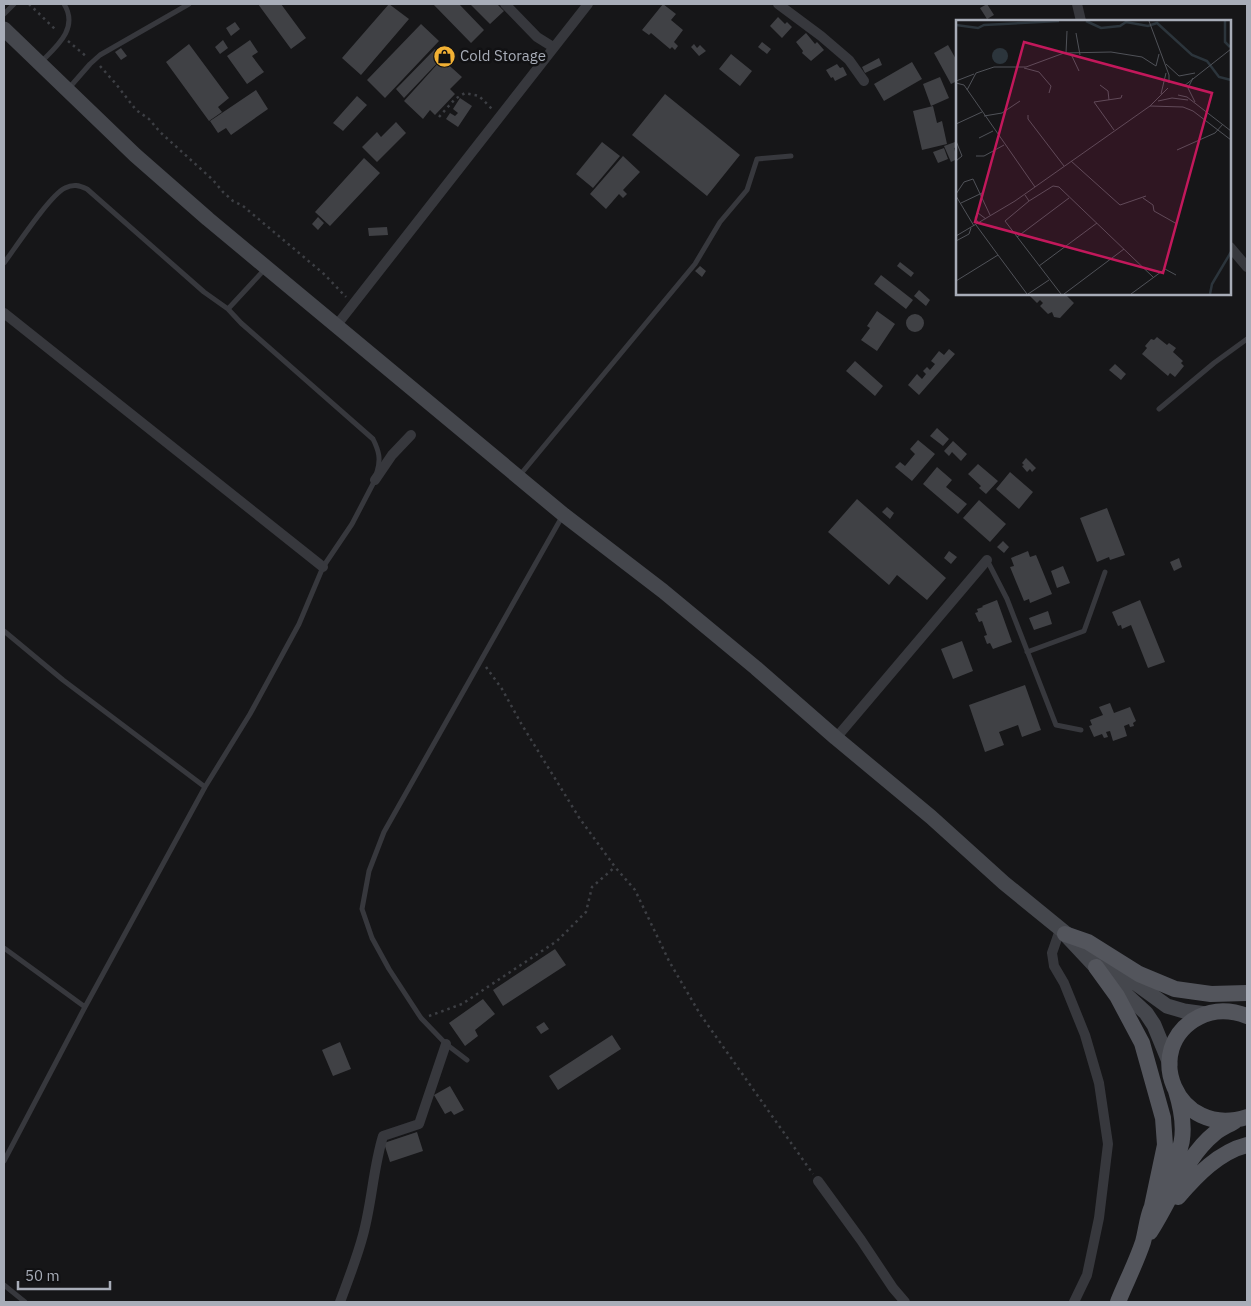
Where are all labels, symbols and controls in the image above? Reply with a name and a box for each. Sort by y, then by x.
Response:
inset map [956,20,1231,295]
shop icon: Cold Storage [432,44,456,68]
place label: Cold Storage [460,46,546,65]
scale bar [18,1258,110,1290]
text: 50 m [25,1266,60,1285]

